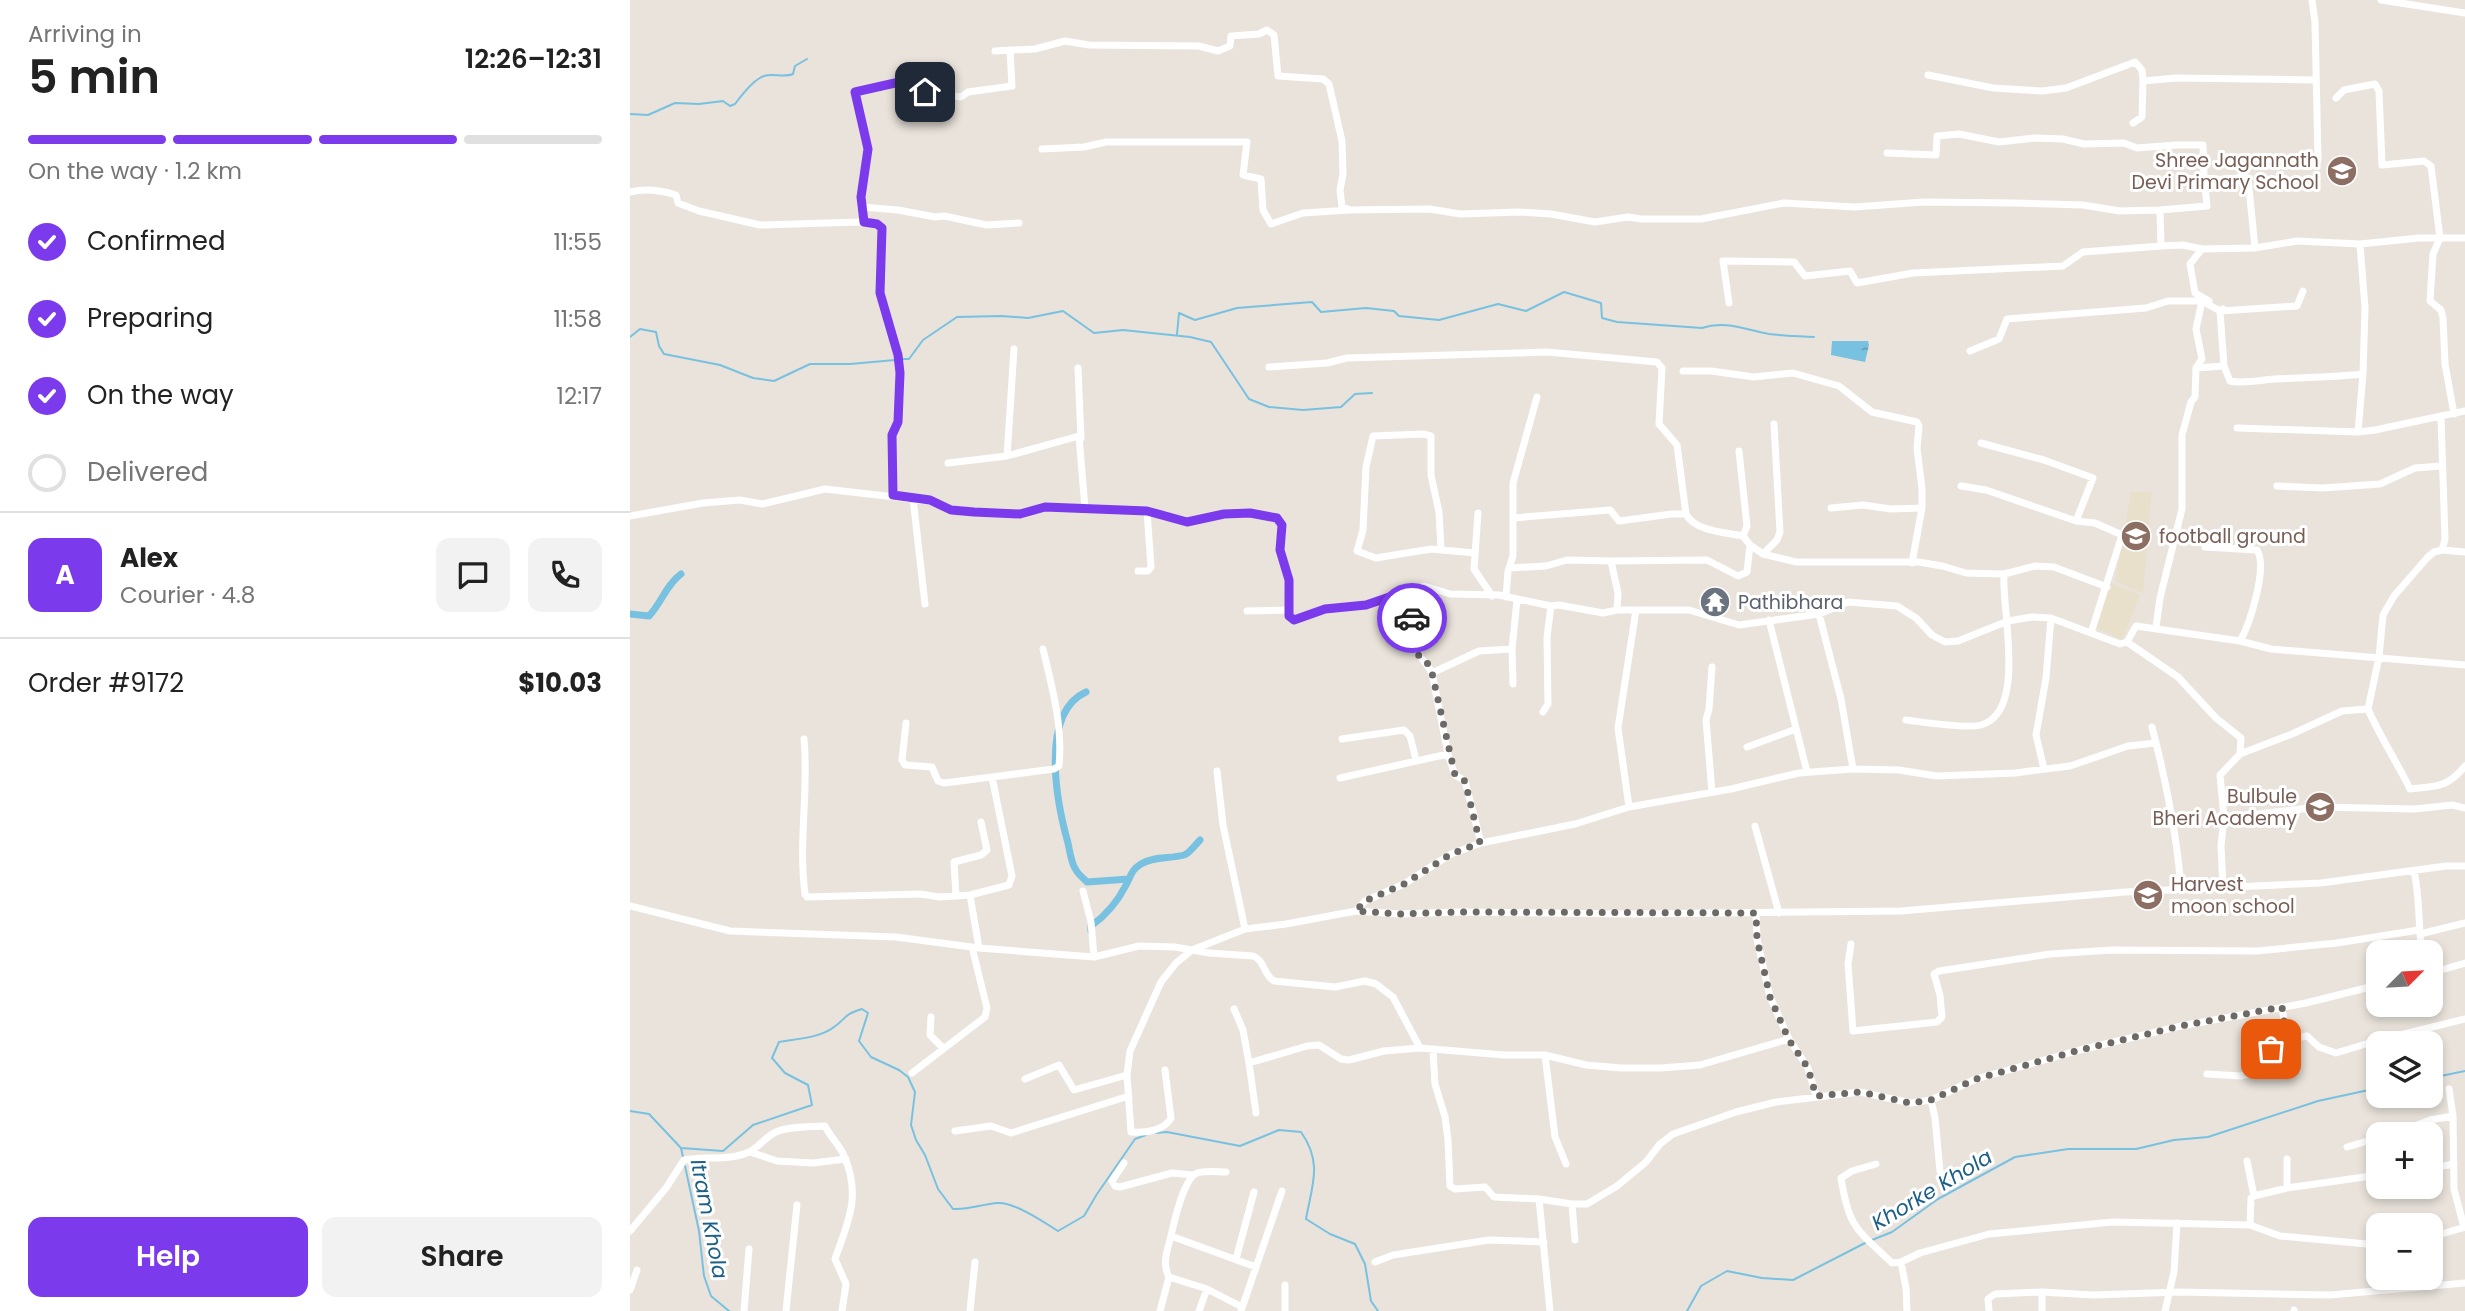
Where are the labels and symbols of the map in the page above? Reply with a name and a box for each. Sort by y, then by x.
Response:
pin [895,62,955,122]
place label: Shree Jagannath Devi Primary School [2132,147,2319,196]
school or university icon: Shree Jagannath Devi Primary School [2325,154,2359,188]
school or university icon: football ground [2119,519,2153,553]
place label: football ground [2159,523,2306,550]
courier [1377,583,1447,653]
temple icon: Pathibhara [1698,585,1732,619]
place label: Pathibhara [1738,589,1843,616]
place label: Bulbule Bheri Academy [2153,783,2297,832]
school or university icon: Bulbule Bheri Academy [2303,790,2337,824]
place label: Harvest moon school [2171,871,2295,920]
school or university icon: Harvest moon school [2131,878,2165,912]
north arrow [2366,940,2443,1017]
pin [2241,1019,2301,1079]
water label: Khorke Khola [1866,1142,1998,1237]
water label: Itram Khola [684,1156,735,1281]

